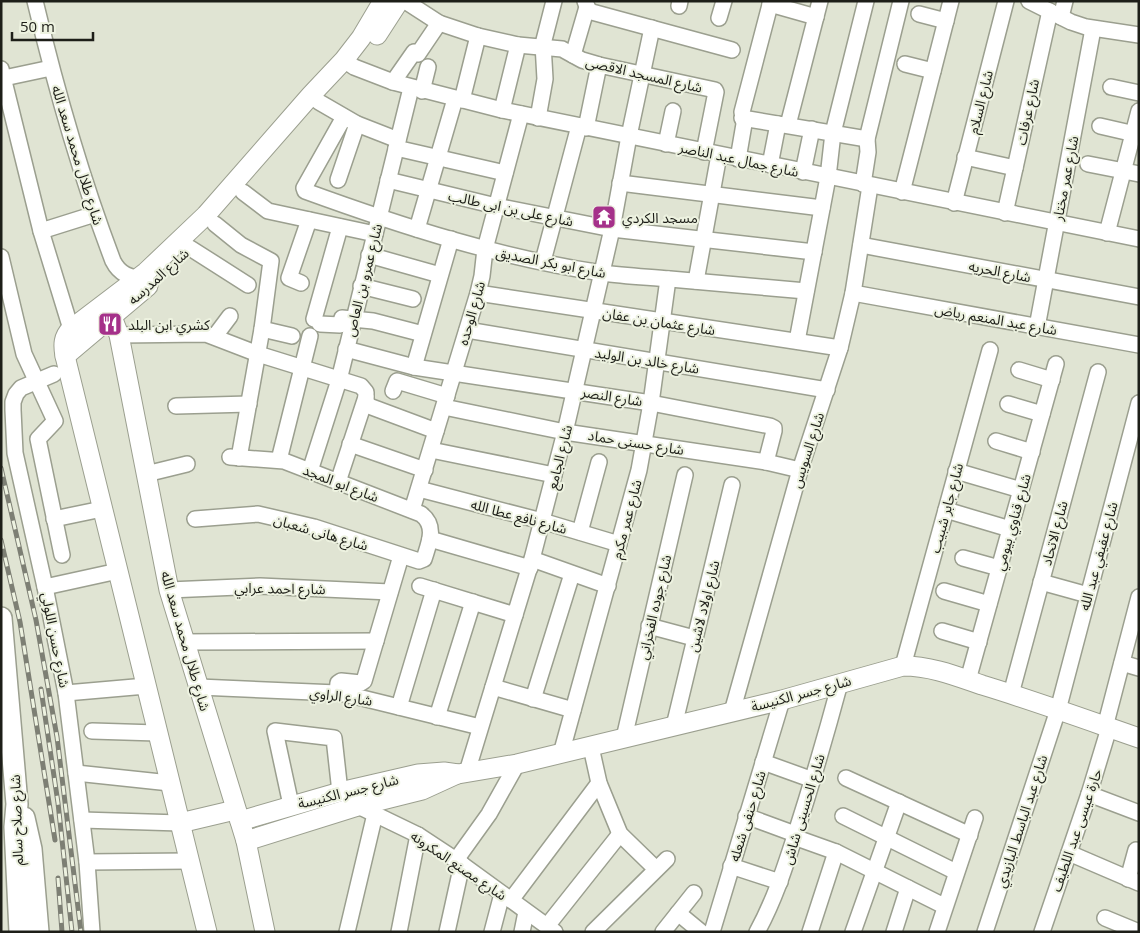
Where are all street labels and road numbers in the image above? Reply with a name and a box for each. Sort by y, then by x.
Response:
street label: شارع المسجد الاقصى [583,51,704,99]
street label: شارع السلام [963,68,999,136]
street label: شارع عرفات [1011,77,1045,147]
street label: شارع طلال محمد سعد الله [46,83,108,228]
street label: شارع عمر مختار [1047,134,1084,223]
street label: شارع جمال عبد الناصر [676,137,800,183]
street label: شارع على بن ابى طالب [446,185,575,232]
street label: شارع عمرو بن العاص [340,222,388,339]
street label: شارع ابو بكر الصديق [494,242,608,284]
street label: شارع المدرسه [123,244,194,310]
street label: شارع الحريه [967,256,1033,288]
street label: شارع الوحده [453,279,491,348]
street label: شارع عبد المنعم رياض [933,299,1059,341]
street label: شارع عثمان بن عفان [601,303,717,341]
street label: شارع خالد بن الوليد [593,342,701,380]
street label: شارع النصر [579,382,644,412]
street label: شارع السويس [786,410,830,491]
street label: شارع الجامع [542,423,578,492]
street label: شارع حسنى حماد [586,425,685,461]
street label: شارع ابو المجد [300,460,382,508]
street label: شارع جابر شبيب [925,461,969,556]
street label: شارع قناوي بيومي [989,471,1037,573]
street label: شارع عمر مكرم [606,477,648,561]
street label: شارع نافع عطا الله [468,494,569,540]
street label: شارع الاتحاد [1036,499,1074,568]
street label: شارع عفيفي عبد الله [1074,499,1124,613]
street label: شارع هانى شعبان [271,509,370,556]
street label: شارع جوده الفخراني [633,553,678,662]
street label: شارع اولاد لاشين [682,558,725,654]
street label: شارع طلال محمد سعد الله [155,569,215,714]
street label: شارع احمد عرابي [234,578,326,601]
street label: شارع حسن اللولي [35,591,75,690]
street label: شارع جسر الكنيسة [749,670,854,717]
street label: شارع الراوي [308,682,374,712]
street label: شارع الحسينى شاش [777,751,831,867]
street label: شارع عبد الباسط البازيدي [991,752,1054,891]
street label: حارة عيسى عبد اللطيف [1046,766,1106,894]
street label: شارع حنفى شعله [724,768,772,864]
street label: شارع جسر الكنيسة [296,769,401,815]
street label: شارع صلاح سالم [5,774,29,866]
street label: شارع مصنع المكرونه [406,826,511,906]

